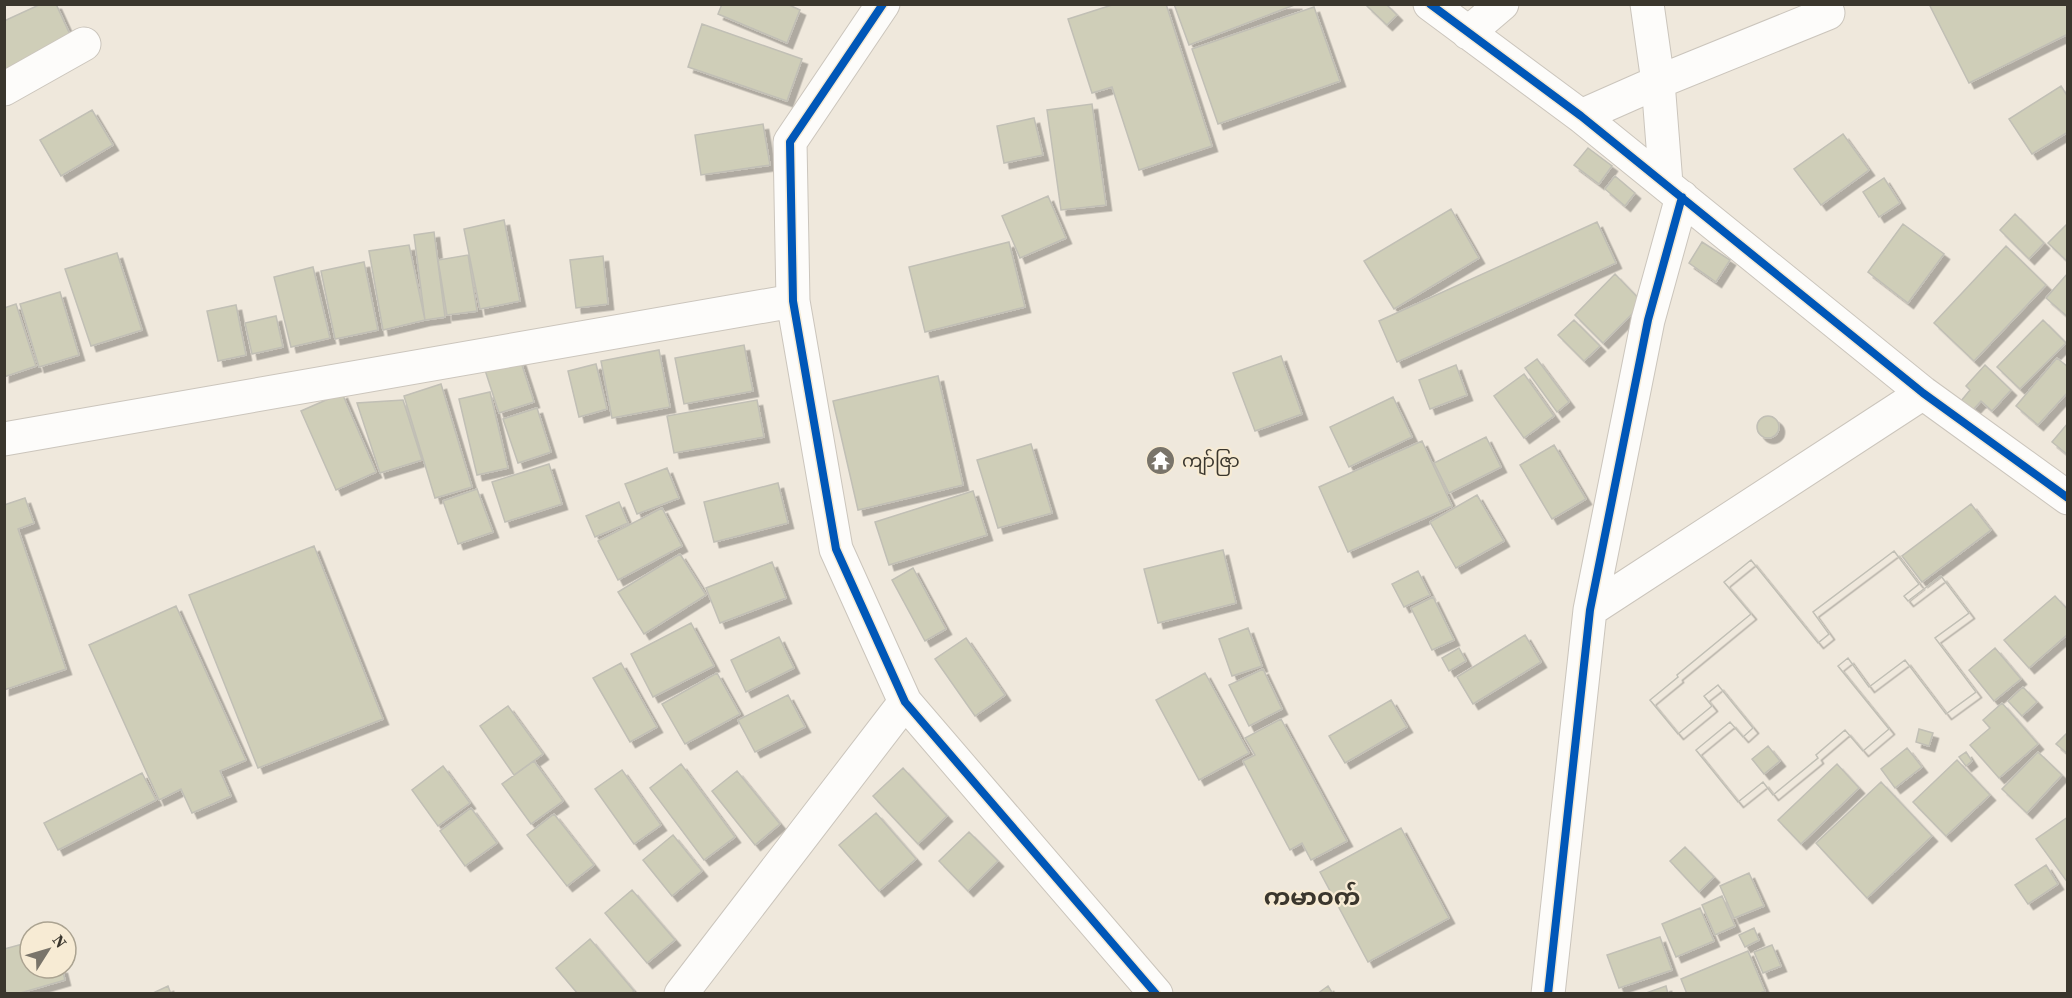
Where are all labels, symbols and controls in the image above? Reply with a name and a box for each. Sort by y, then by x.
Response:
temple icon: ကျာ်ဇြာ [1145,444,1177,476]
place label: ကျာ်ဇြာ [1182,448,1240,476]
district label: ကမာဝက် [1264,880,1360,913]
north arrow [18,920,78,980]
text: N [48,930,72,953]

